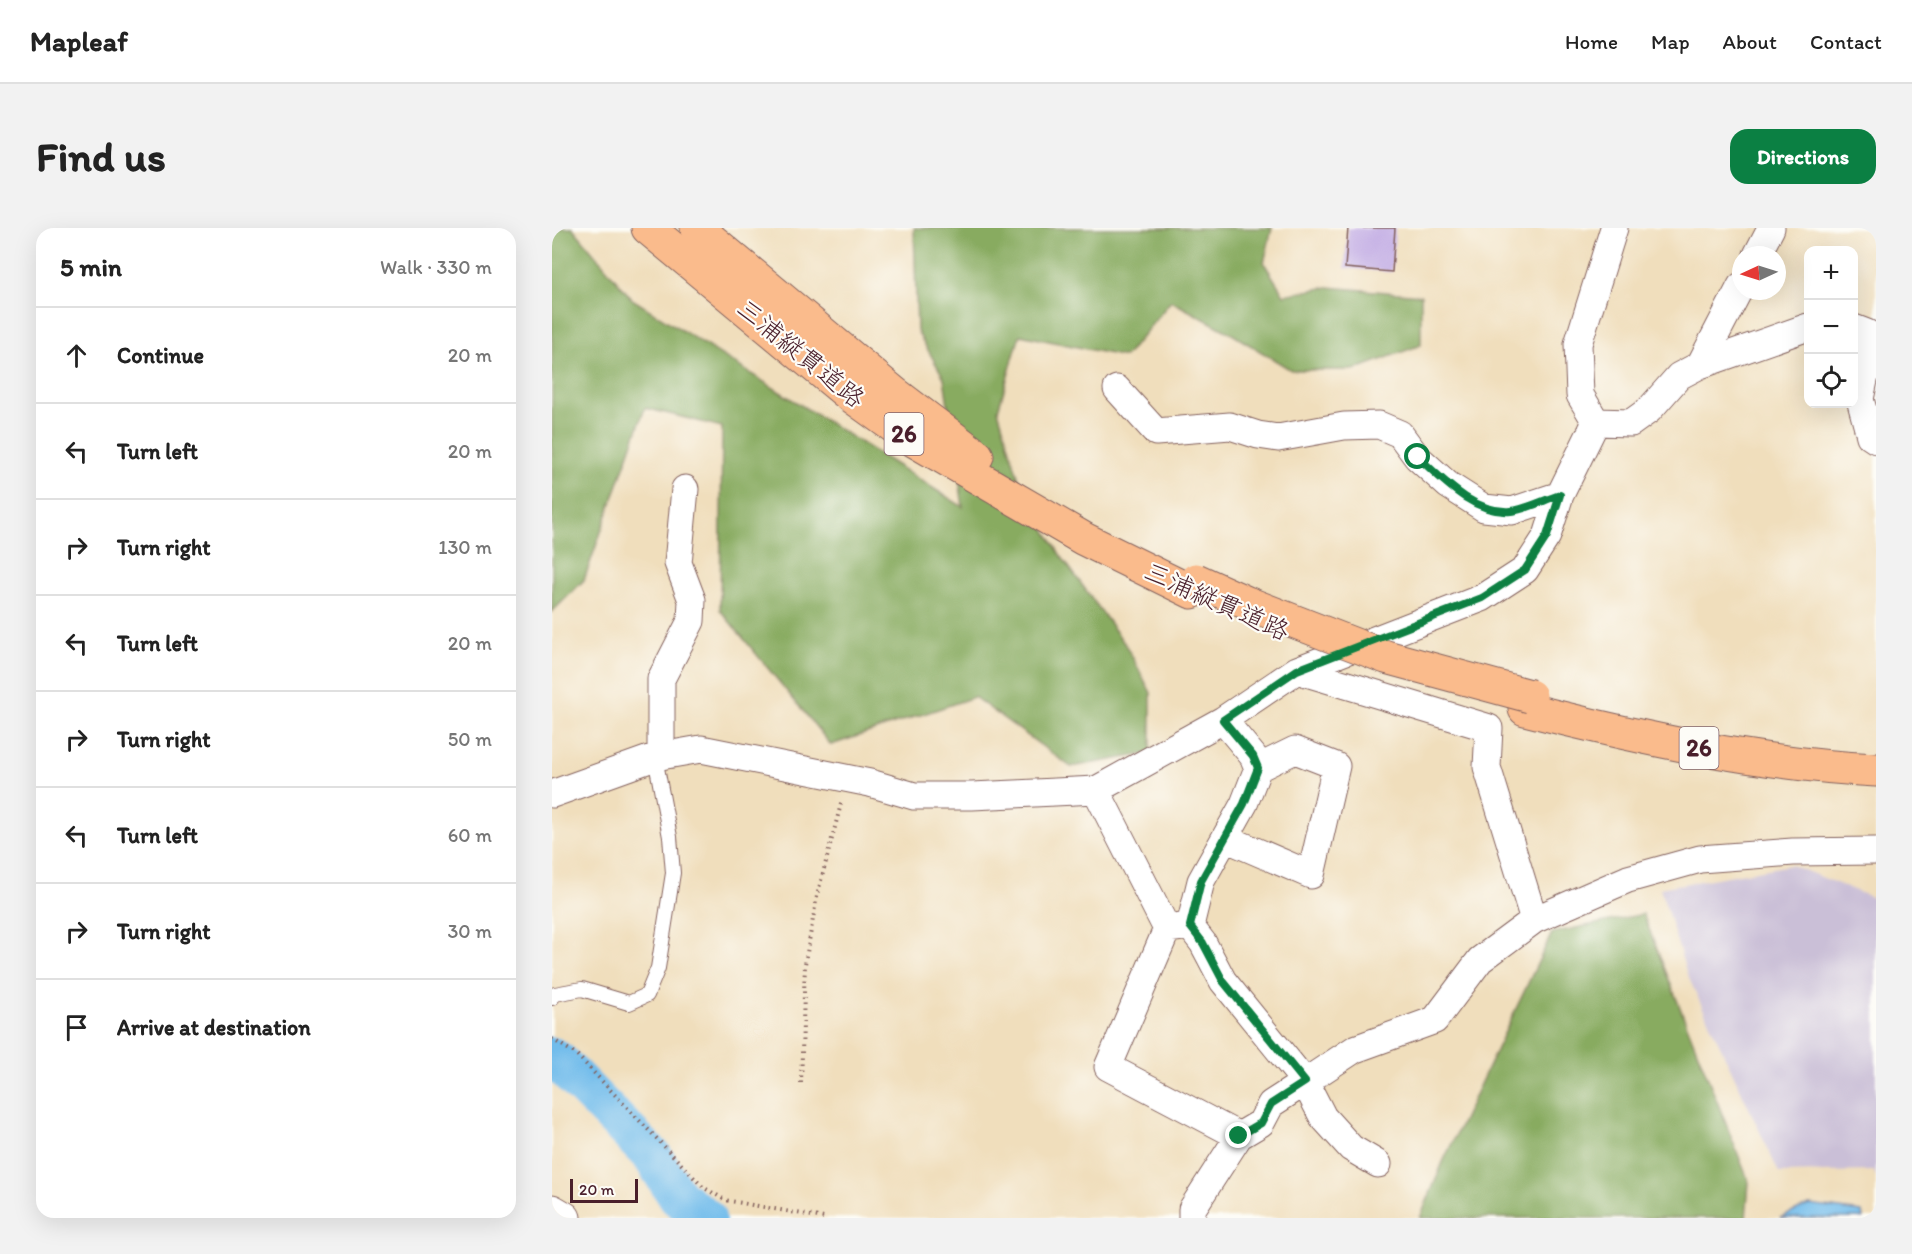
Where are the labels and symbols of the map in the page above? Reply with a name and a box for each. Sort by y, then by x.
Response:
north arrow [1732,246,1786,300]
street label: 三浦縦貫道路 [730,291,872,415]
road number: 26 [884,413,924,455]
route start [1404,443,1430,469]
street label: 三浦縦貫道路 [1139,555,1295,647]
road number: 26 [1680,727,1718,769]
route end [1225,1122,1251,1148]
scale bar [570,1176,638,1204]

